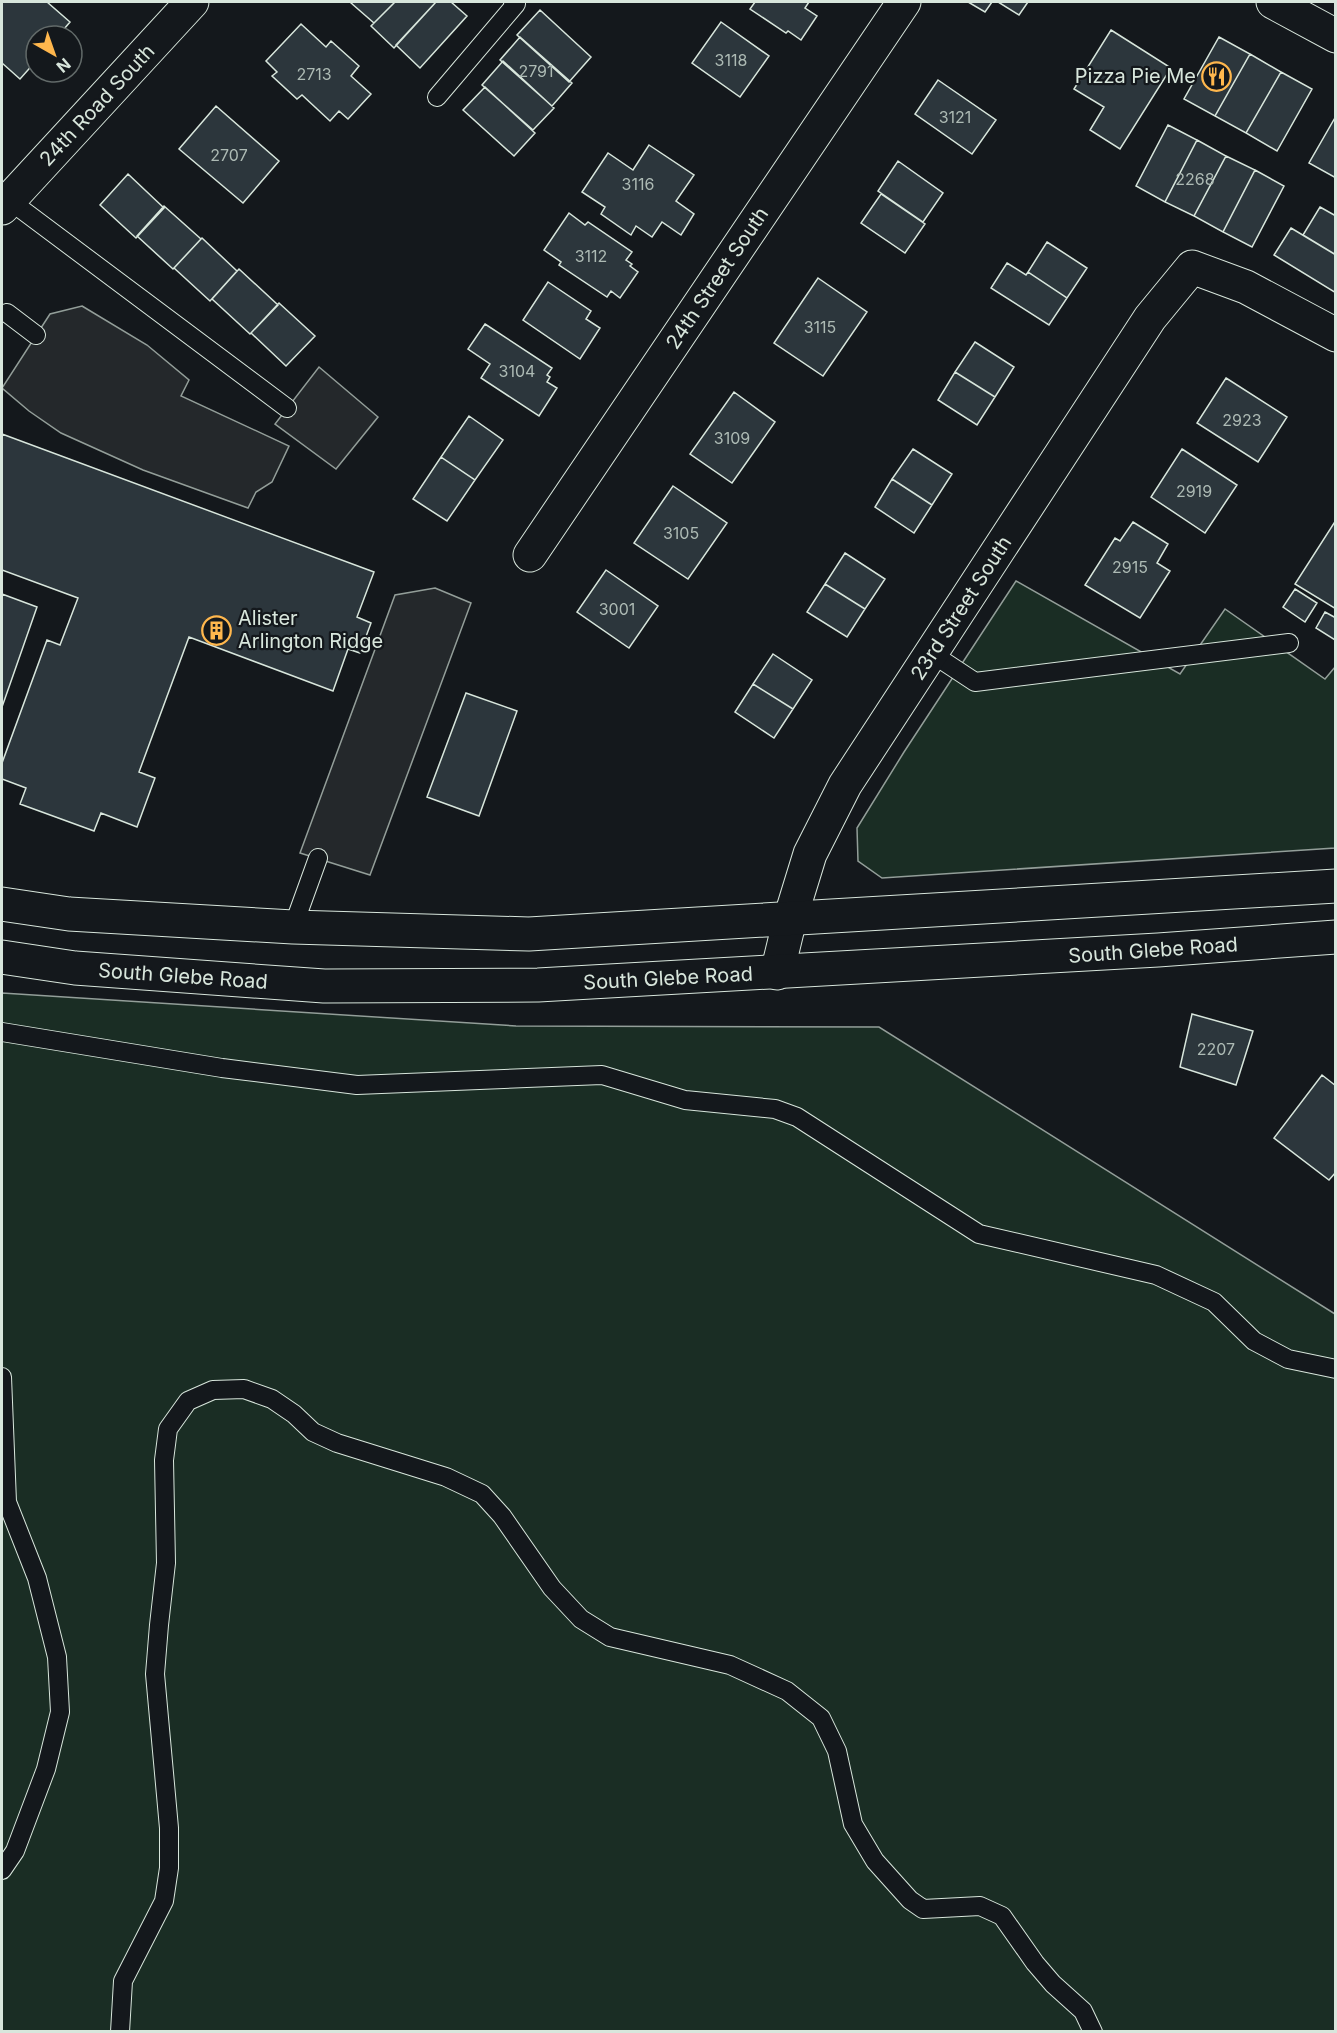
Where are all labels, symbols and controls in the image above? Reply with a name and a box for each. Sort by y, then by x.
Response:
north arrow [24,24,84,84]
street label: 24th Road South [34,39,160,171]
house number: 3118 [715,50,747,70]
text: N [53,54,75,77]
restaurant icon: Pizza Pie Me [1201,60,1233,92]
house number: 2791 [518,61,554,81]
house number: 2713 [296,64,332,84]
place label: Pizza Pie Me [1075,64,1196,88]
house number: 3121 [939,107,971,127]
house number: 2707 [210,145,248,165]
house number: 2268 [1175,169,1215,189]
house number: 3116 [622,174,654,194]
street label: 24th Street South [661,203,773,353]
house number: 3112 [575,246,607,266]
house number: 3115 [804,317,836,337]
house number: 3104 [499,361,535,381]
house number: 2923 [1222,410,1262,430]
house number: 3109 [714,428,750,448]
house number: 2919 [1176,481,1212,501]
house number: 3105 [663,523,699,543]
street label: 23rd Street South [906,532,1016,684]
house number: 2915 [1112,557,1148,577]
house number: 3001 [599,599,635,619]
place label: Alister Arlington Ridge [238,606,383,653]
building icon: Alister Arlington Ridge [201,614,233,646]
street label: South Glebe Road [1067,932,1239,968]
street label: South Glebe Road [97,958,269,994]
street label: South Glebe Road [583,962,753,994]
house number: 2207 [1197,1039,1235,1059]

